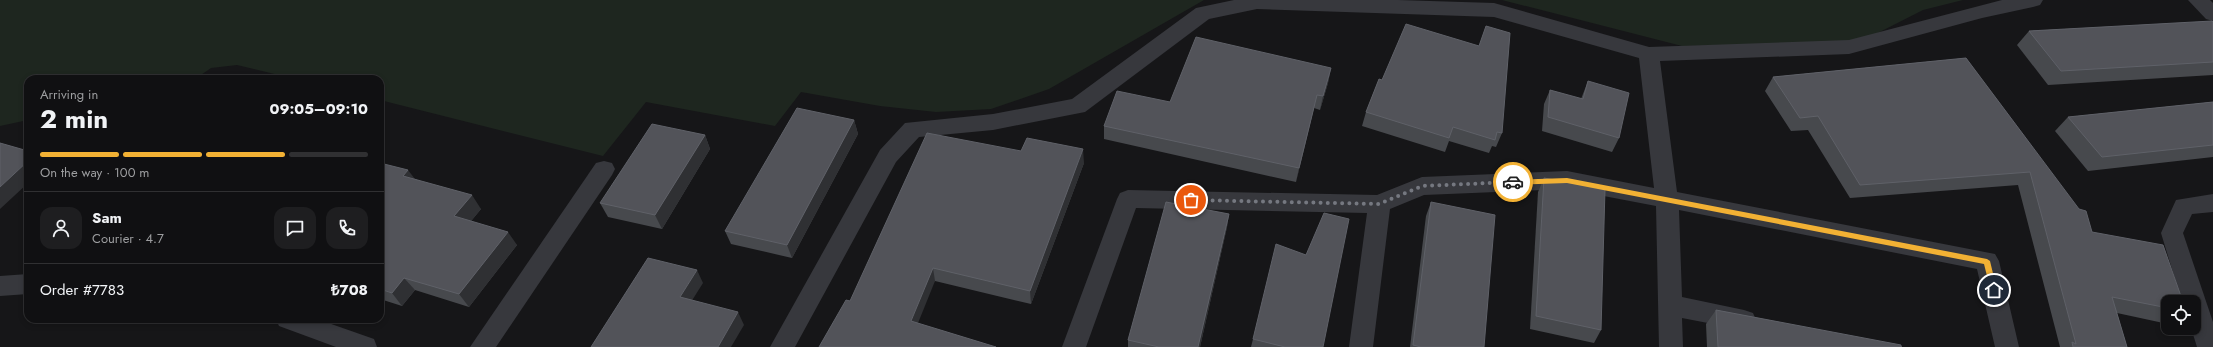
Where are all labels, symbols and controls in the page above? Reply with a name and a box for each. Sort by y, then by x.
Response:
text: Arriving in [40,85,98,104]
text: 09:05–09:10 [269,98,368,120]
text: 2 min [40,100,108,138]
courier [1493,162,1533,202]
text: On the way · 100 m [40,163,149,182]
icon: car [1502,171,1524,193]
pin [1174,183,1208,217]
icon: bag [1180,189,1202,211]
button: person [40,207,82,249]
text: Sam [92,207,122,229]
button: chat [274,207,316,249]
button: phone [326,207,368,249]
text: Courier · 4.7 [92,229,164,248]
pin [1977,273,2011,307]
text: Order #7783 [40,279,124,301]
text: ₺708 [331,279,368,301]
icon: home [1983,279,2005,301]
map controls [2161,295,2201,335]
button: locate [2161,295,2201,335]

